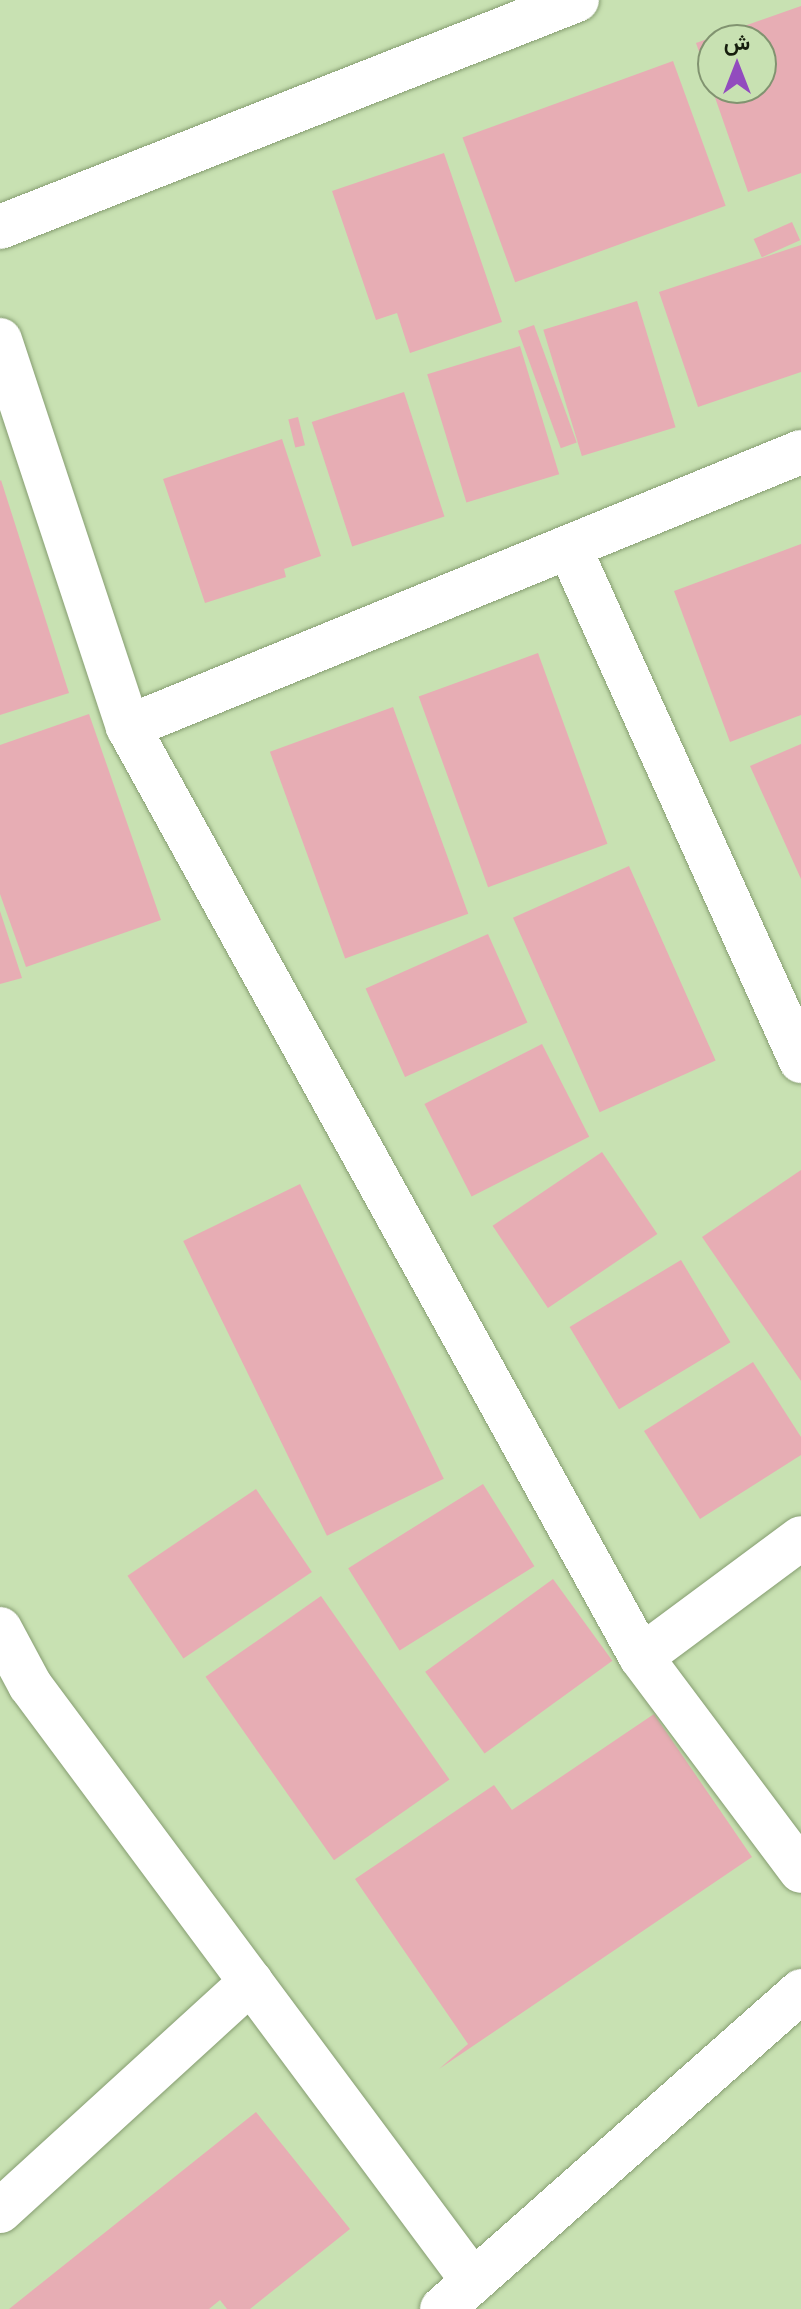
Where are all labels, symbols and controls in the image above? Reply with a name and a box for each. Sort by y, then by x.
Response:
north arrow [697,24,777,104]
text: ش [724,25,750,59]

